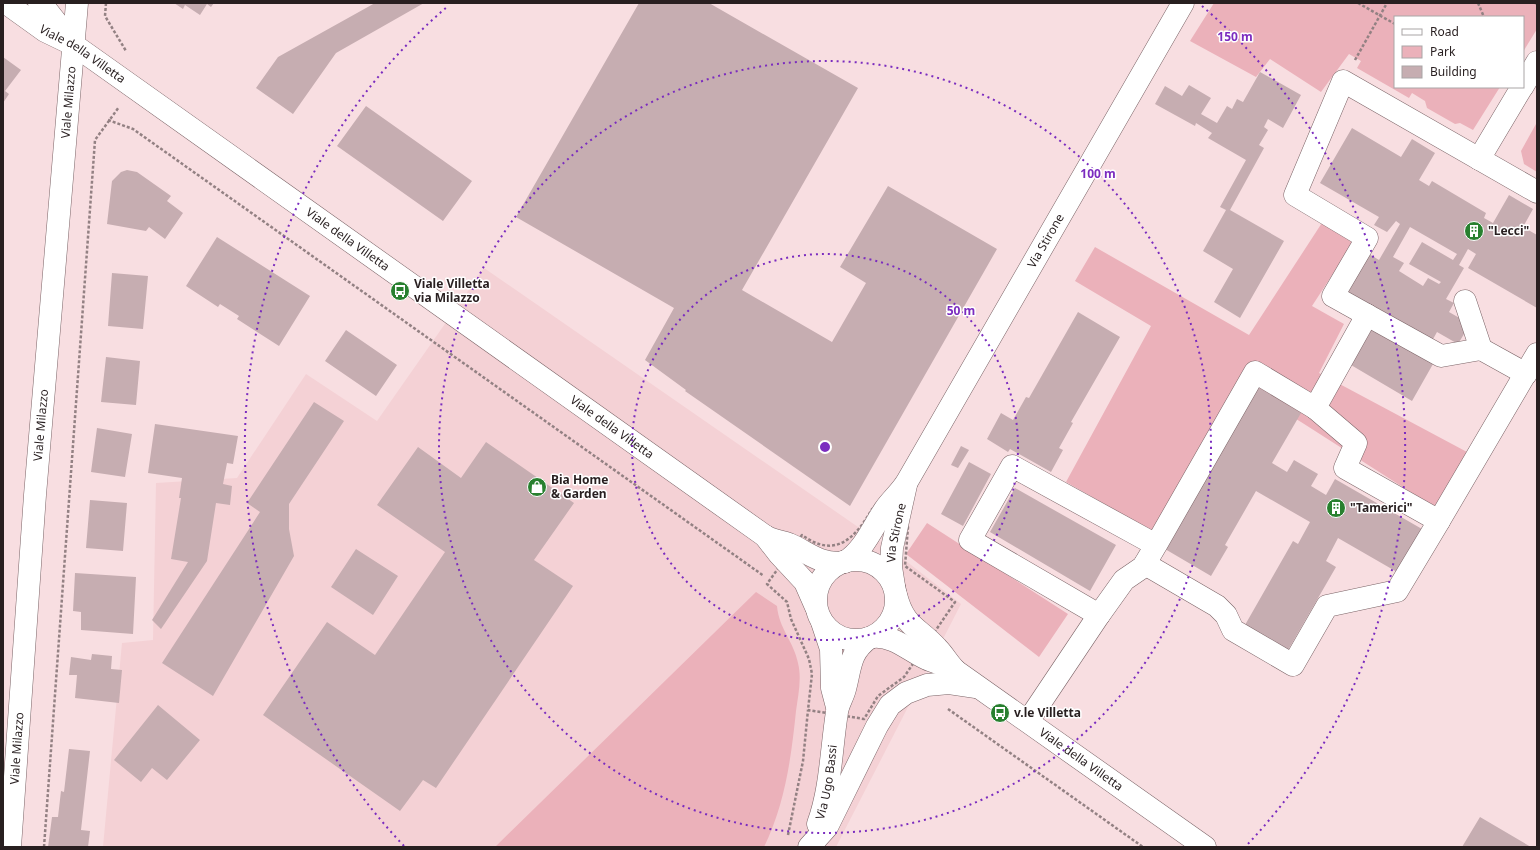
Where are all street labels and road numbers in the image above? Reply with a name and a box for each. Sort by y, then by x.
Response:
street label: Viale della Villetta [36,20,129,87]
street label: Viale Milazzo [56,65,80,139]
street label: Viale della Villetta [303,203,393,275]
street label: Via Stirone [1023,210,1068,271]
street label: Viale Milazzo [29,388,52,462]
street label: Viale della Villetta [567,391,657,462]
street label: Via Stirone [882,501,910,563]
street label: Viale Milazzo [5,711,28,785]
street label: Viale della Villetta [1036,724,1127,795]
street label: Via Ugo Bassi [811,744,841,822]

